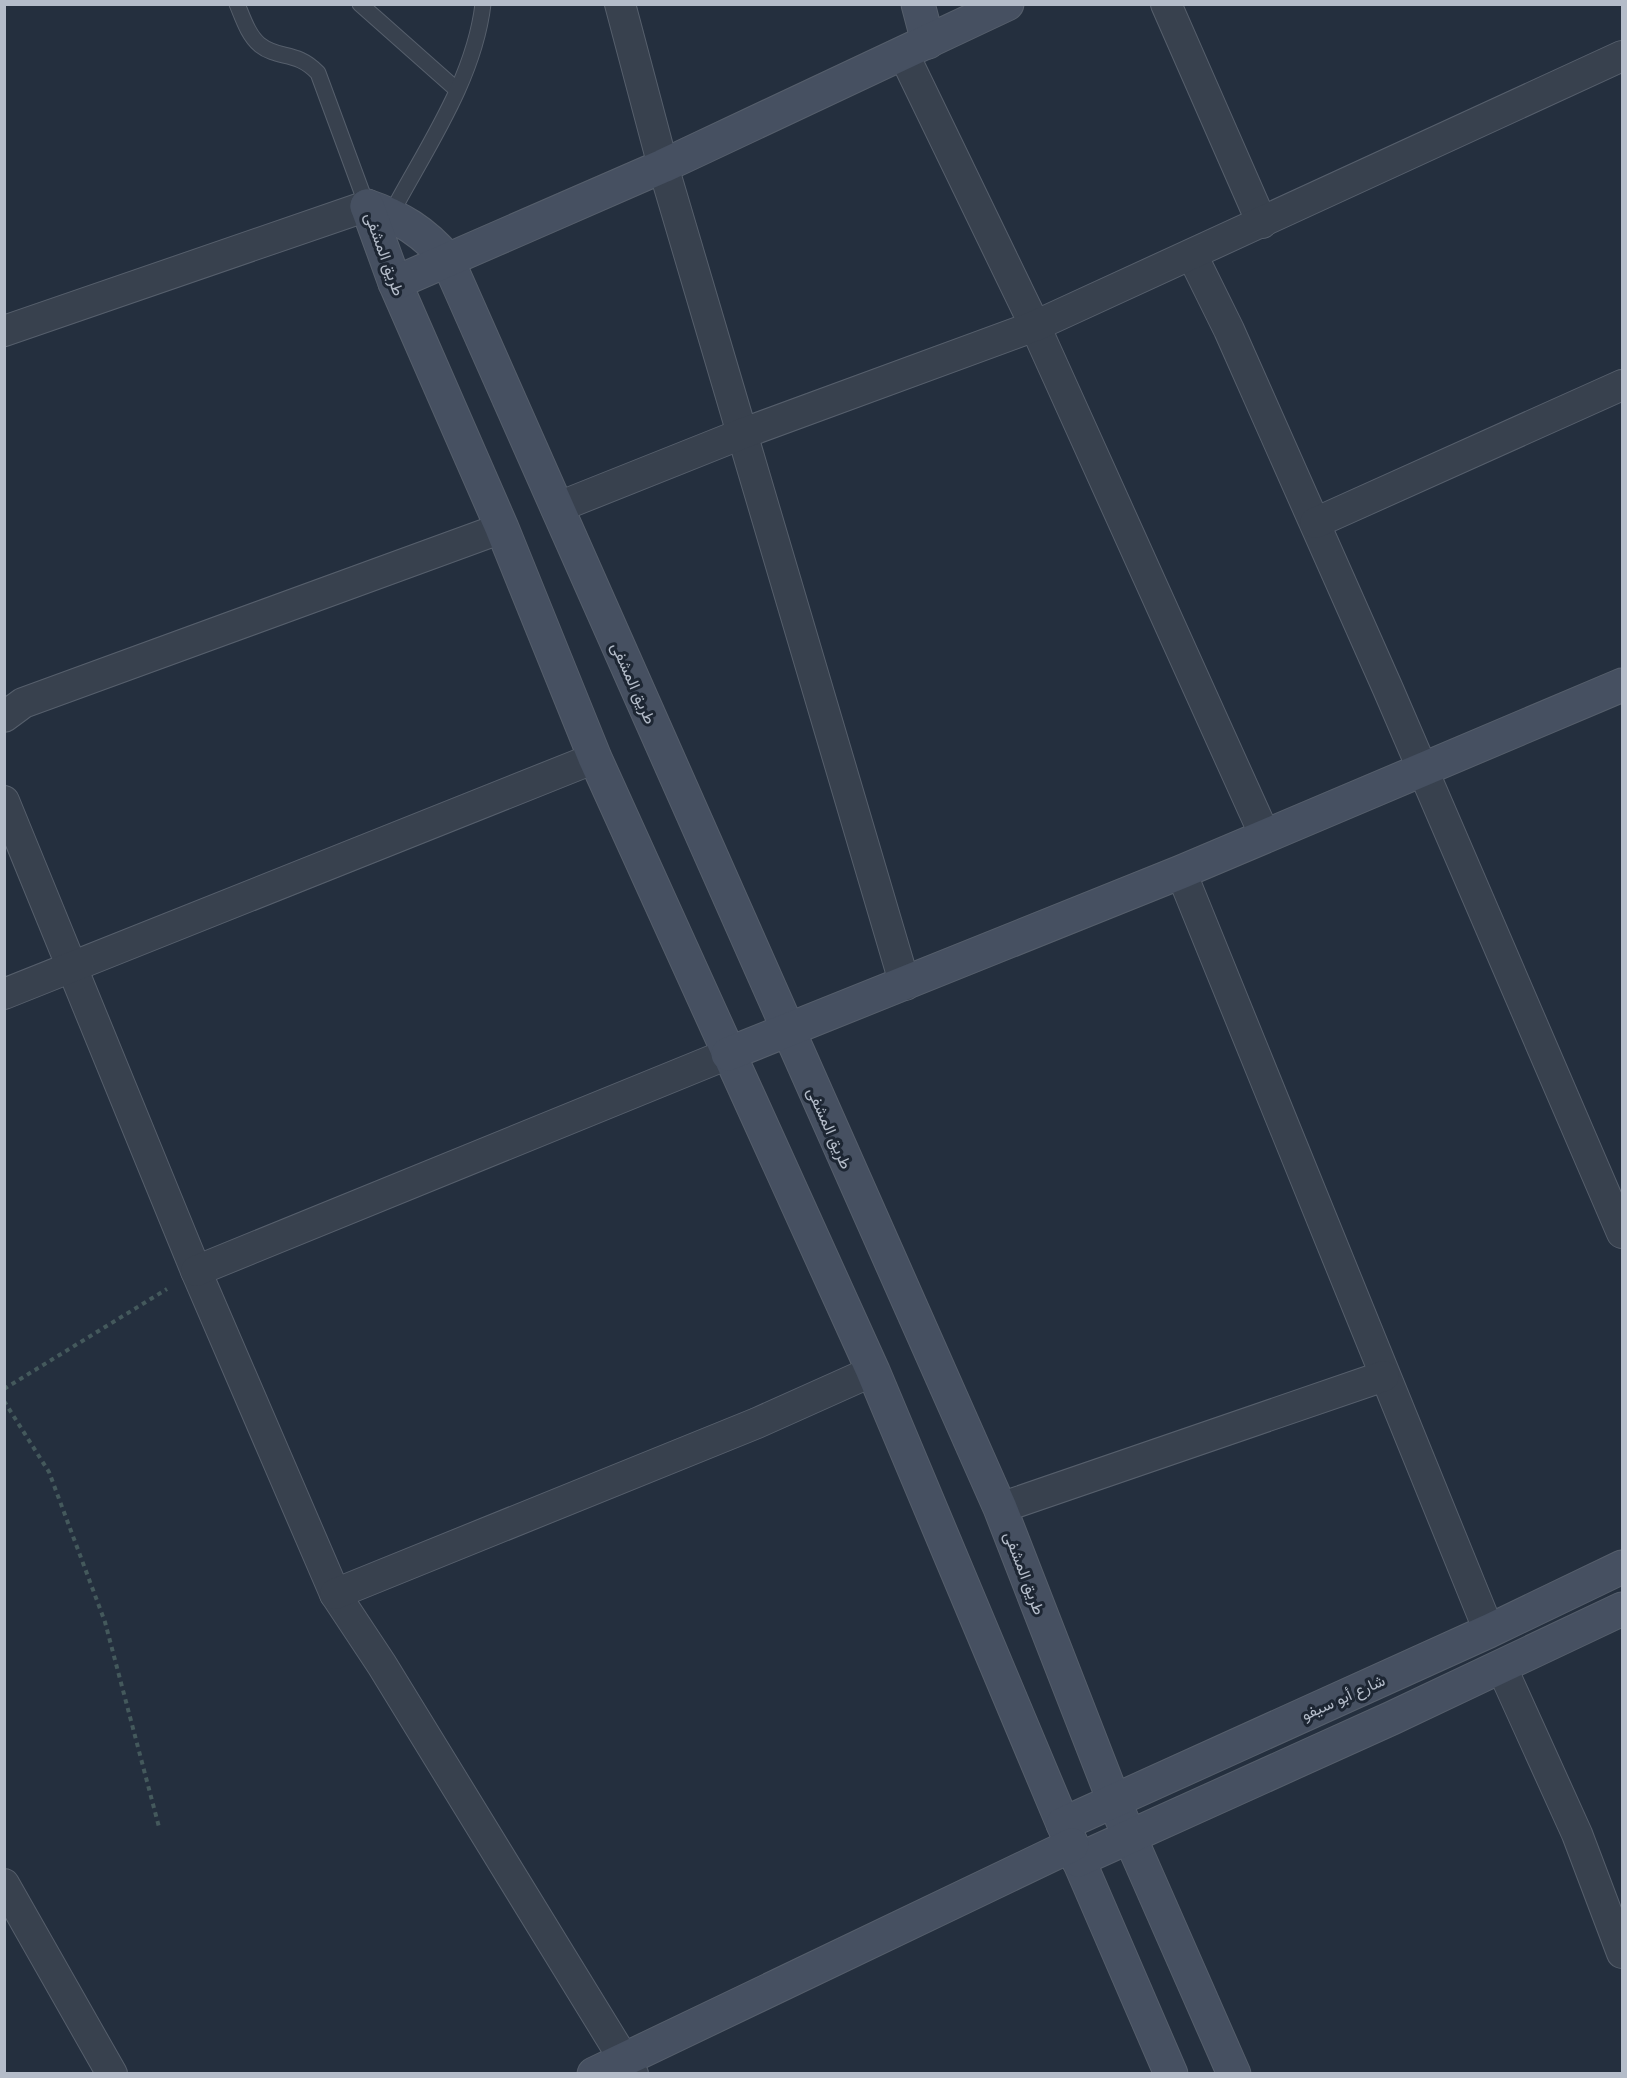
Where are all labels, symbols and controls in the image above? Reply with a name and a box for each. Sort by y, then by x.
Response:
street label: طريق المشفى [360,210,408,299]
street label: طريق المشفى [606,639,660,727]
street label: طريق المشفى [802,1084,856,1172]
street label: طريق المشفى [999,1529,1049,1618]
street label: شارع أبو سيفو [1298,1671,1389,1726]

